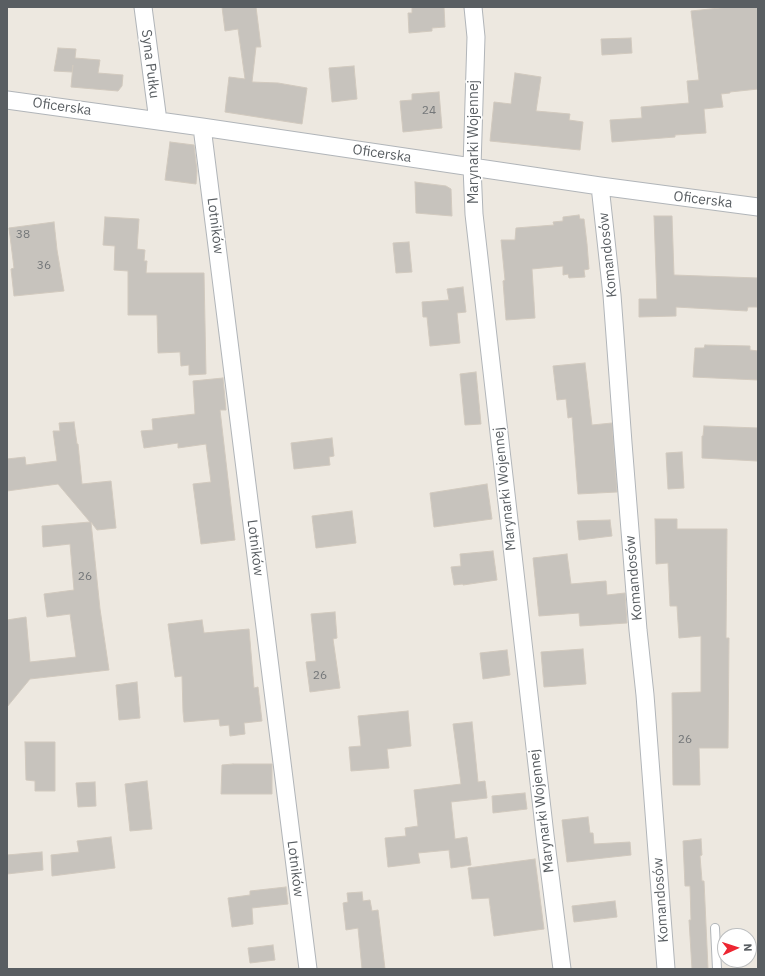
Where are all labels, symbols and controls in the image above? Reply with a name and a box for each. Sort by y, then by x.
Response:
street label: Syna Pułku [137,29,163,99]
street label: Marynarki Wojennej [466,80,482,204]
street label: Oficerska [32,95,92,119]
house number: 24 [422,104,436,118]
street label: Oficerska [352,142,412,166]
street label: Oficerska [673,188,733,212]
street label: Lotników [203,197,227,255]
street label: Komandosów [595,212,621,298]
house number: 38 [16,228,30,242]
house number: 36 [37,259,51,273]
street label: Marynarki Wojennej [490,426,520,552]
street label: Lotników [243,519,267,577]
street label: Komandosów [622,535,646,621]
house number: 26 [78,570,92,584]
house number: 26 [313,669,327,683]
house number: 26 [678,733,692,747]
street label: Marynarki Wojennej [526,748,558,874]
street label: Lotników [283,840,307,898]
street label: Komandosów [650,857,672,943]
north arrow [717,928,757,968]
text: N [741,943,755,952]

